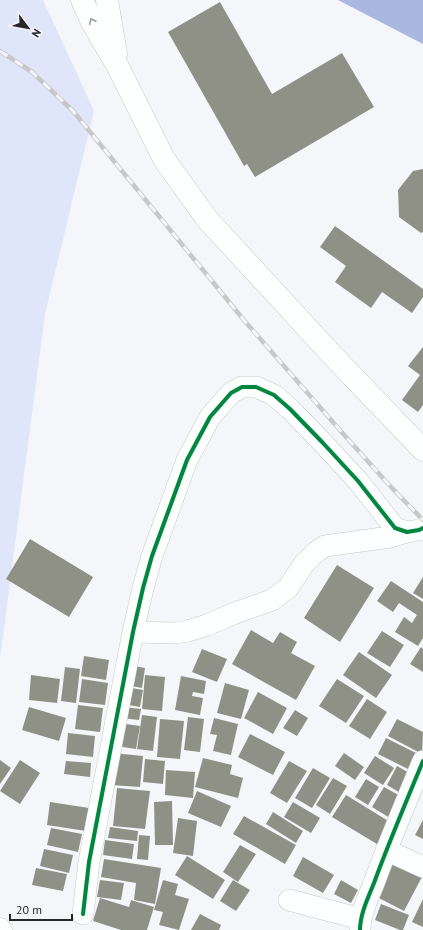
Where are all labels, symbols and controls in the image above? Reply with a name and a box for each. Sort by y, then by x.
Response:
north arrow [8,8,48,48]
one-way arrow [89,18,97,25]
text: N [29,27,44,40]
scale bar [10,896,72,922]
text: 20 m [16,902,42,917]

